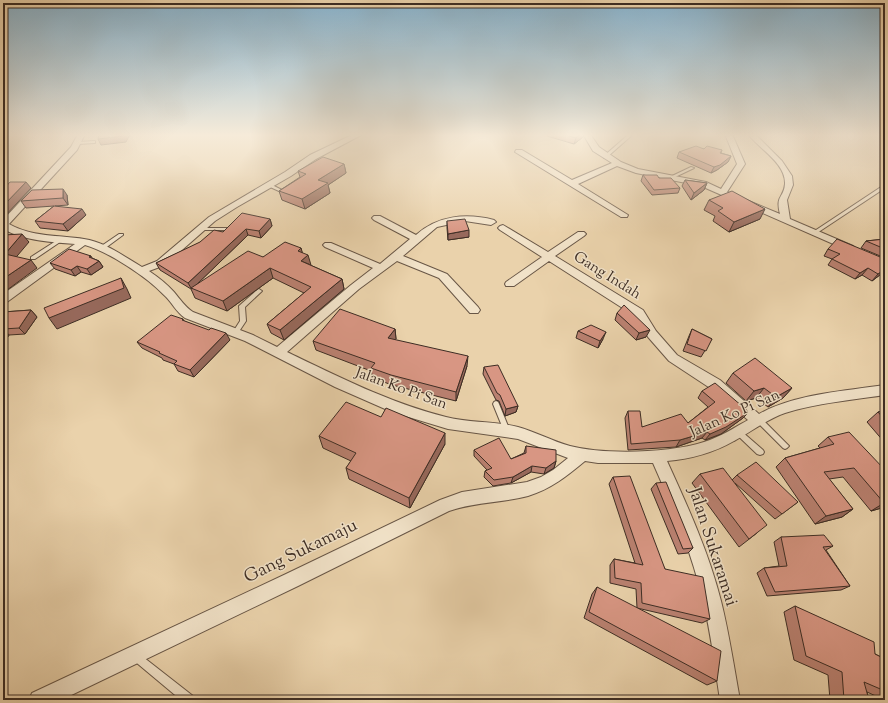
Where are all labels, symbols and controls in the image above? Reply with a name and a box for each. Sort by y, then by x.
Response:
street label: Gang Indah [569,247,645,305]
street label: Jalan Ko Pi San [351,362,450,415]
street label: Jalan Ko Pi San [686,385,783,444]
street label: Jalan Sukaramai [680,483,743,610]
street label: Gang Sukamaju [240,513,362,591]

